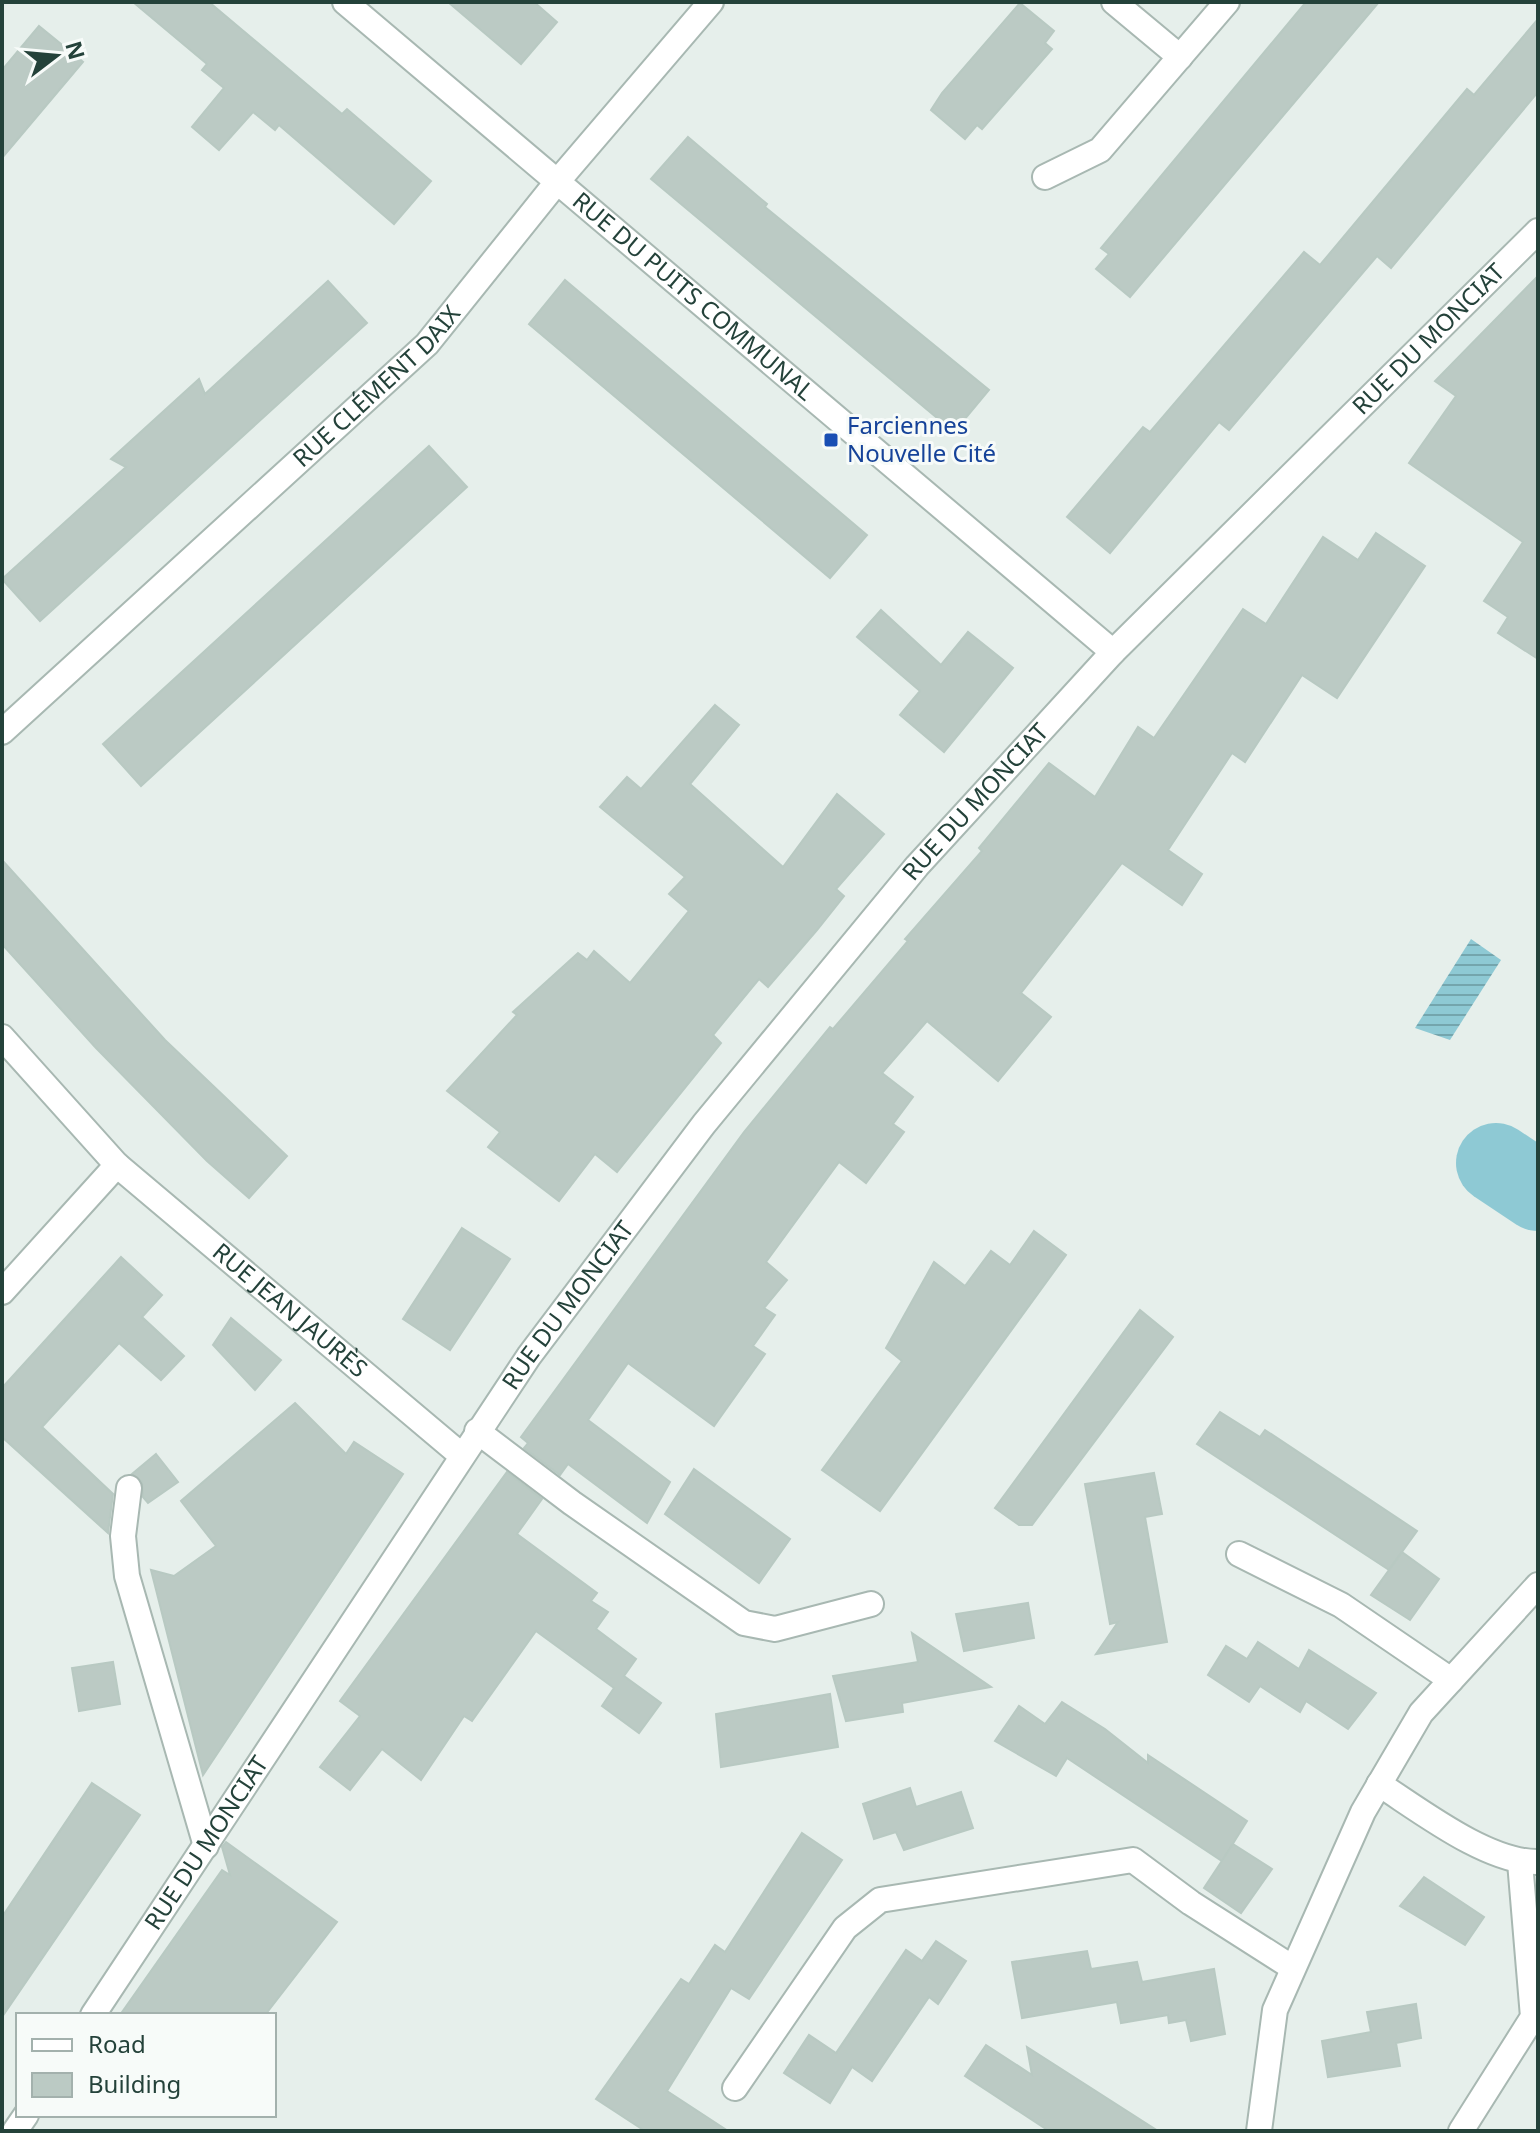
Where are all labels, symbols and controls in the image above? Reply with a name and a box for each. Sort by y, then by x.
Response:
north arrow [16,16,96,96]
text: N [59,37,93,63]
street label: RUE DU PUITS COMMUNAL [566,184,822,407]
street label: RUE DU MONCIAT [1344,255,1512,421]
street label: RUE CLÉMENT DAIX [285,298,467,474]
place label: Farciennes Nouvelle Cité [847,408,996,469]
marker: Farciennes Nouvelle Cité [822,431,840,449]
street label: RUE DU MONCIAT [894,715,1055,887]
street label: RUE DU MONCIAT [493,1213,641,1396]
street label: RUE JEAN JAURÈS [206,1235,375,1384]
street label: RUE DU MONCIAT [136,1748,275,1936]
legend [16,2013,276,2117]
text: Road [88,2027,146,2060]
text: Building [88,2067,181,2100]

